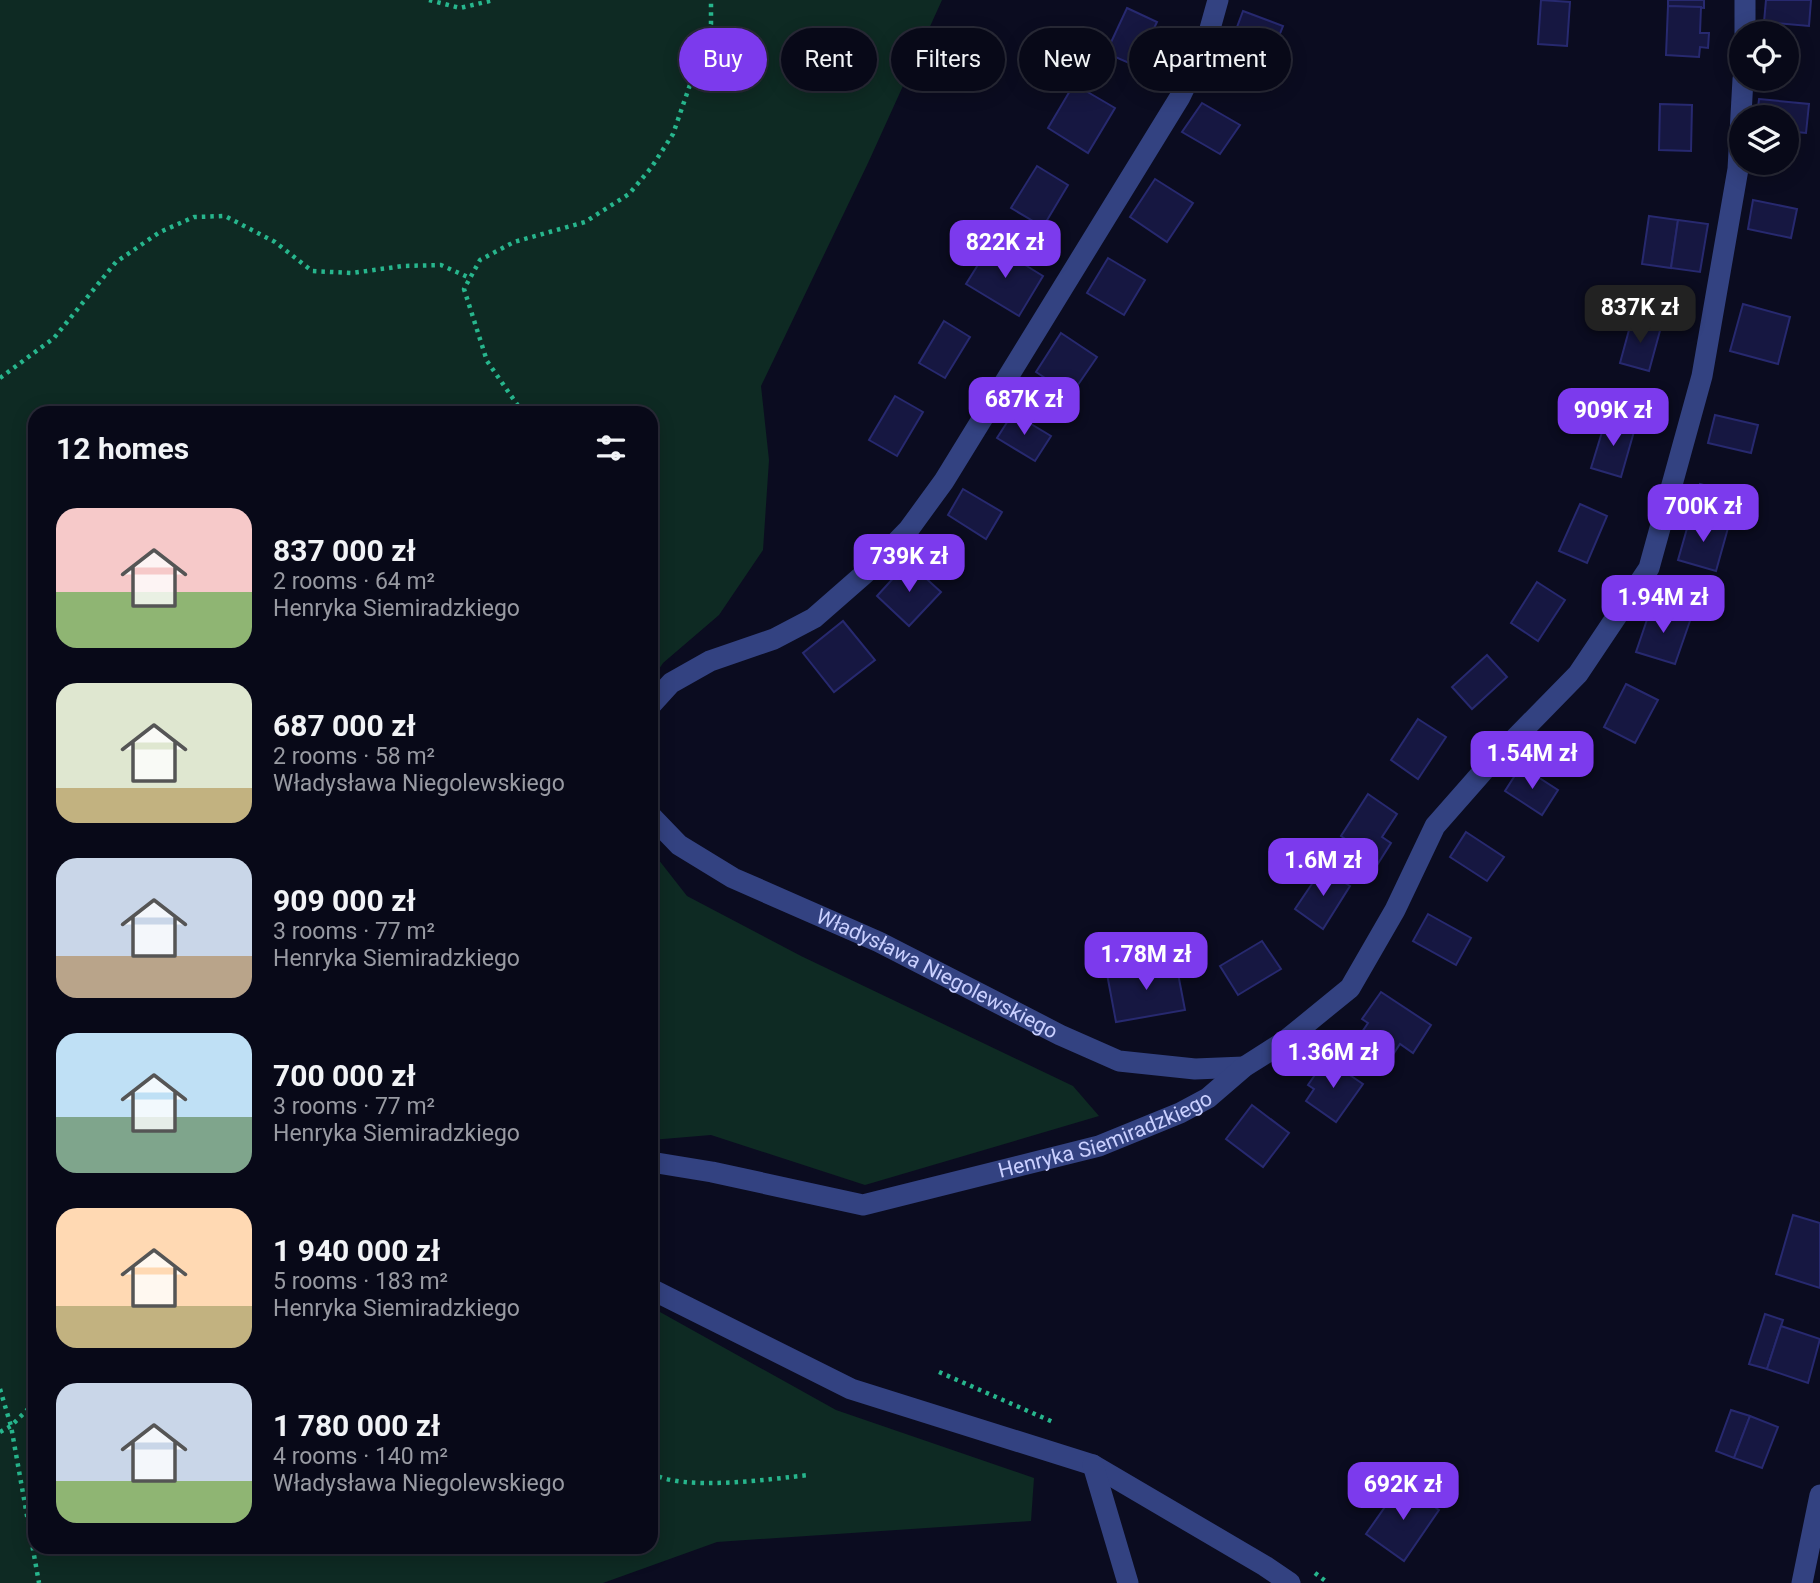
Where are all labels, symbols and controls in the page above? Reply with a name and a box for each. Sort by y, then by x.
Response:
map controls [1729,21,1799,175]
button: locate [1729,21,1799,91]
chip: Buy [679,28,767,91]
chip: Rent [781,28,877,91]
chip: Filters [891,28,1005,91]
chip: New [1019,28,1115,91]
chip: Apartment [1129,28,1291,91]
button: layers [1729,105,1799,175]
pin: 822K zł [940,220,1070,280]
text: 822K zł [966,229,1044,256]
pin: 837K zł [1575,286,1705,345]
text: 837K zł [1601,294,1679,321]
pin: 687K zł [959,378,1089,437]
text: 687K zł [985,386,1063,413]
pin: 909K zł [1548,388,1678,448]
text: 909K zł [1574,397,1652,424]
icon: filters [592,429,630,467]
text: 12 homes [56,431,189,466]
pin: 700K zł [1638,484,1768,544]
text: 700K zł [1664,493,1742,520]
text: 837 000 zł [273,533,416,568]
pin: 739K zł [844,534,974,594]
icon: home [112,536,196,620]
text: 739K zł [870,543,948,570]
text: 2 rooms · 64 m² [273,568,435,595]
pin: 1.94M zł [1591,576,1735,635]
text: 1.94M zł [1618,584,1708,611]
text: Henryka Siemiradzkiego [273,595,520,622]
text: 687 000 zł [273,708,416,743]
icon: home [112,711,196,795]
pin: 1.54M zł [1460,732,1604,791]
text: 1.54M zł [1487,740,1577,767]
text: 2 rooms · 58 m² [273,743,435,770]
text: Władysława Niegolewskiego [273,770,565,797]
pin: 1.6M zł [1258,838,1388,898]
text: 1.6M zł [1284,847,1362,874]
text: 909 000 zł [273,883,416,918]
icon: home [112,886,196,970]
street label: Władysława Niegolewskiego [813,904,1062,1044]
text: 3 rooms · 77 m² [273,918,435,945]
pin: 1.78M zł [1074,932,1218,992]
text: 1.78M zł [1101,941,1191,968]
text: Henryka Siemiradzkiego [273,945,520,972]
pin: 1.36M zł [1261,1030,1405,1090]
text: 1.36M zł [1288,1039,1378,1066]
text: 700 000 zł [273,1058,416,1093]
icon: home [112,1061,196,1145]
street label: Henryka Siemiradzkiego [996,1086,1216,1183]
text: 3 rooms · 77 m² [273,1093,435,1120]
text: Henryka Siemiradzkiego [273,1120,520,1147]
text: 1 940 000 zł [273,1233,440,1268]
icon: home [112,1236,196,1320]
text: 5 rooms · 183 m² [273,1268,448,1295]
text: Henryka Siemiradzkiego [273,1295,520,1322]
text: 1 780 000 zł [273,1408,440,1443]
icon: home [112,1411,196,1495]
text: 4 rooms · 140 m² [273,1443,448,1470]
pin: 692K zł [1338,1462,1468,1522]
text: Władysława Niegolewskiego [273,1470,565,1497]
text: 692K zł [1364,1471,1442,1498]

